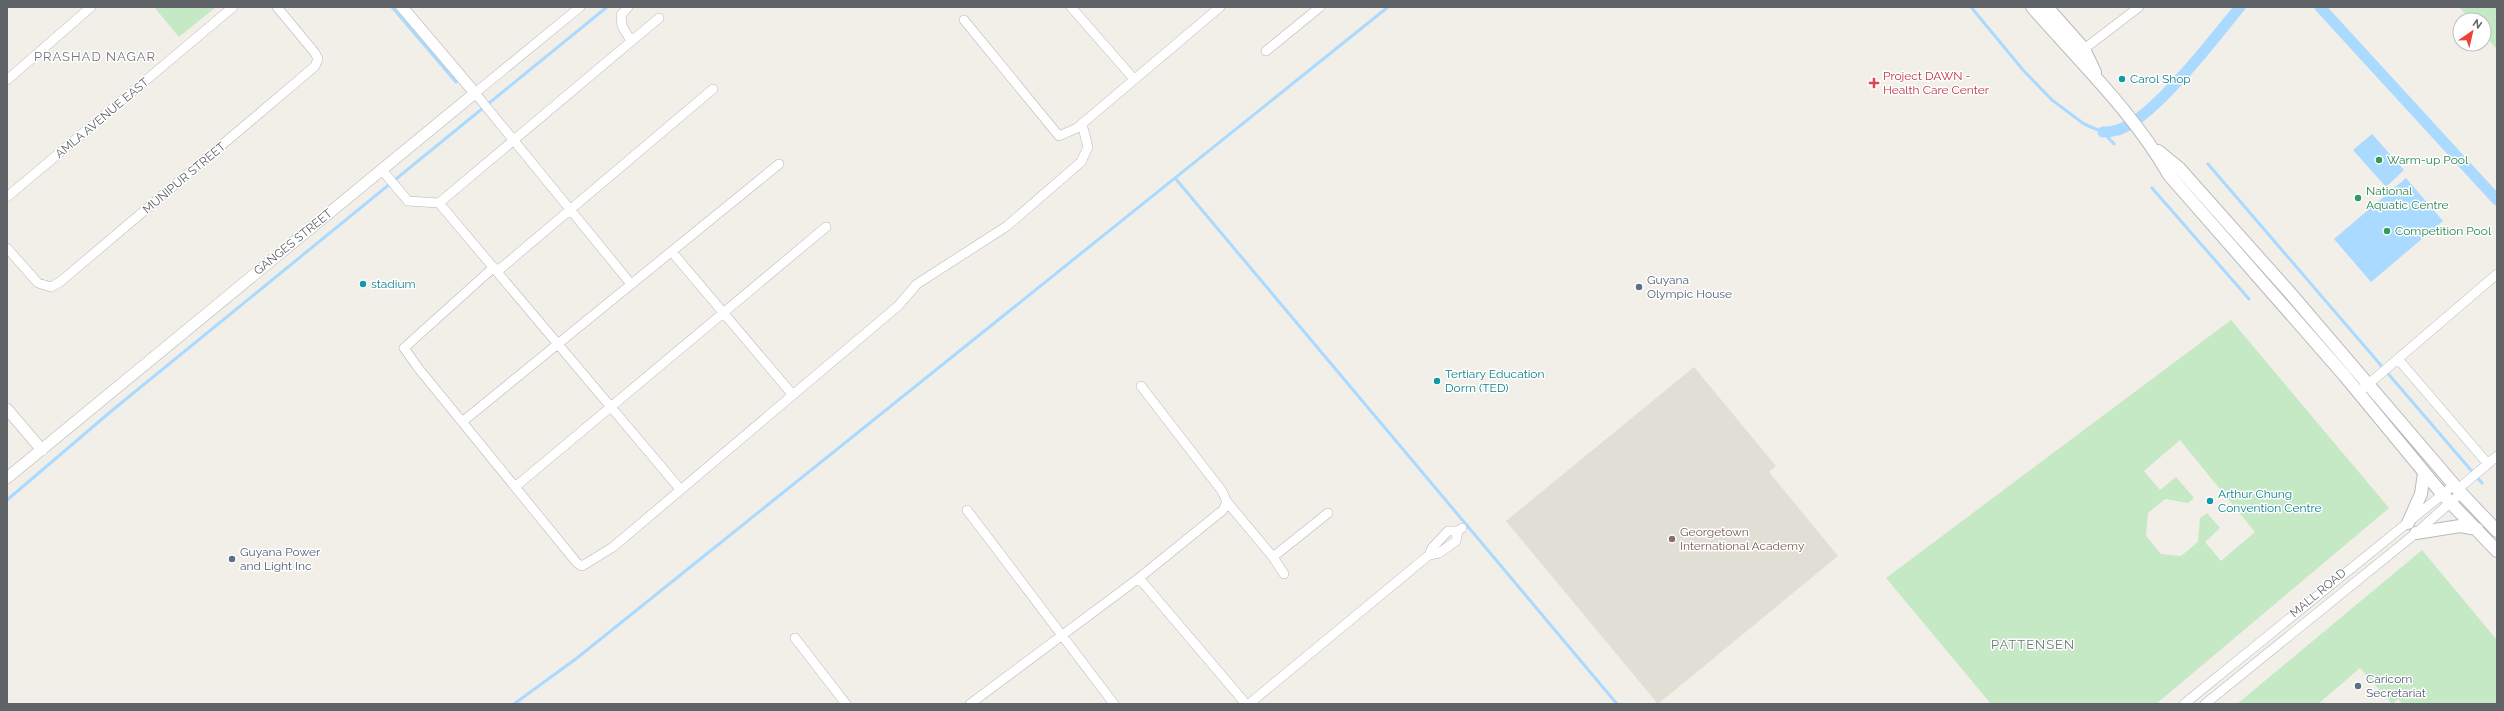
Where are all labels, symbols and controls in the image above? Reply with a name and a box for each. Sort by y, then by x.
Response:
north arrow [2452,12,2492,52]
text: N [2470,16,2484,32]
district label: PRASHAD NAGAR [34,49,156,64]
place label: Project DAWN - Health Care Center [1883,69,1990,97]
place label: Carol Shop [2130,72,2191,86]
street label: AMLA AVENUE EAST [52,74,152,161]
marker: Carol Shop [2117,74,2127,84]
marker: Project DAWN - Health Care Center [1868,77,1880,89]
street label: MUNIPUR STREET [140,139,229,217]
place label: Warm-up Pool [2387,153,2469,167]
marker: Warm-up Pool [2374,155,2384,165]
place label: National Aquatic Centre [2366,184,2449,212]
marker: National Aquatic Centre [2353,193,2363,203]
street label: GANGES STREET [251,206,335,278]
place label: Competition Pool [2395,224,2492,238]
marker: Competition Pool [2382,226,2392,236]
place label: Guyana Olympic House [1647,273,1732,301]
place label: stadium [371,277,416,291]
marker: stadium [358,279,368,289]
marker: Guyana Olympic House [1634,282,1644,292]
place label: Tertiary Education Dorm (TED) [1445,367,1544,395]
marker: Tertiary Education Dorm (TED) [1432,376,1442,386]
place label: Arthur Chung Convention Centre [2218,487,2322,515]
marker: Arthur Chung Convention Centre [2205,496,2215,506]
place label: Georgetown International Academy [1680,525,1805,553]
marker: Georgetown International Academy [1667,534,1677,544]
place label: Guyana Power and Light Inc [240,545,321,573]
marker: Guyana Power and Light Inc [227,554,237,564]
street label: MALL ROAD [2287,565,2349,620]
district label: PATTENSEN [1991,637,2075,652]
place label: Caricom Secretariat [2366,672,2426,700]
marker: Caricom Secretariat [2353,681,2363,691]

